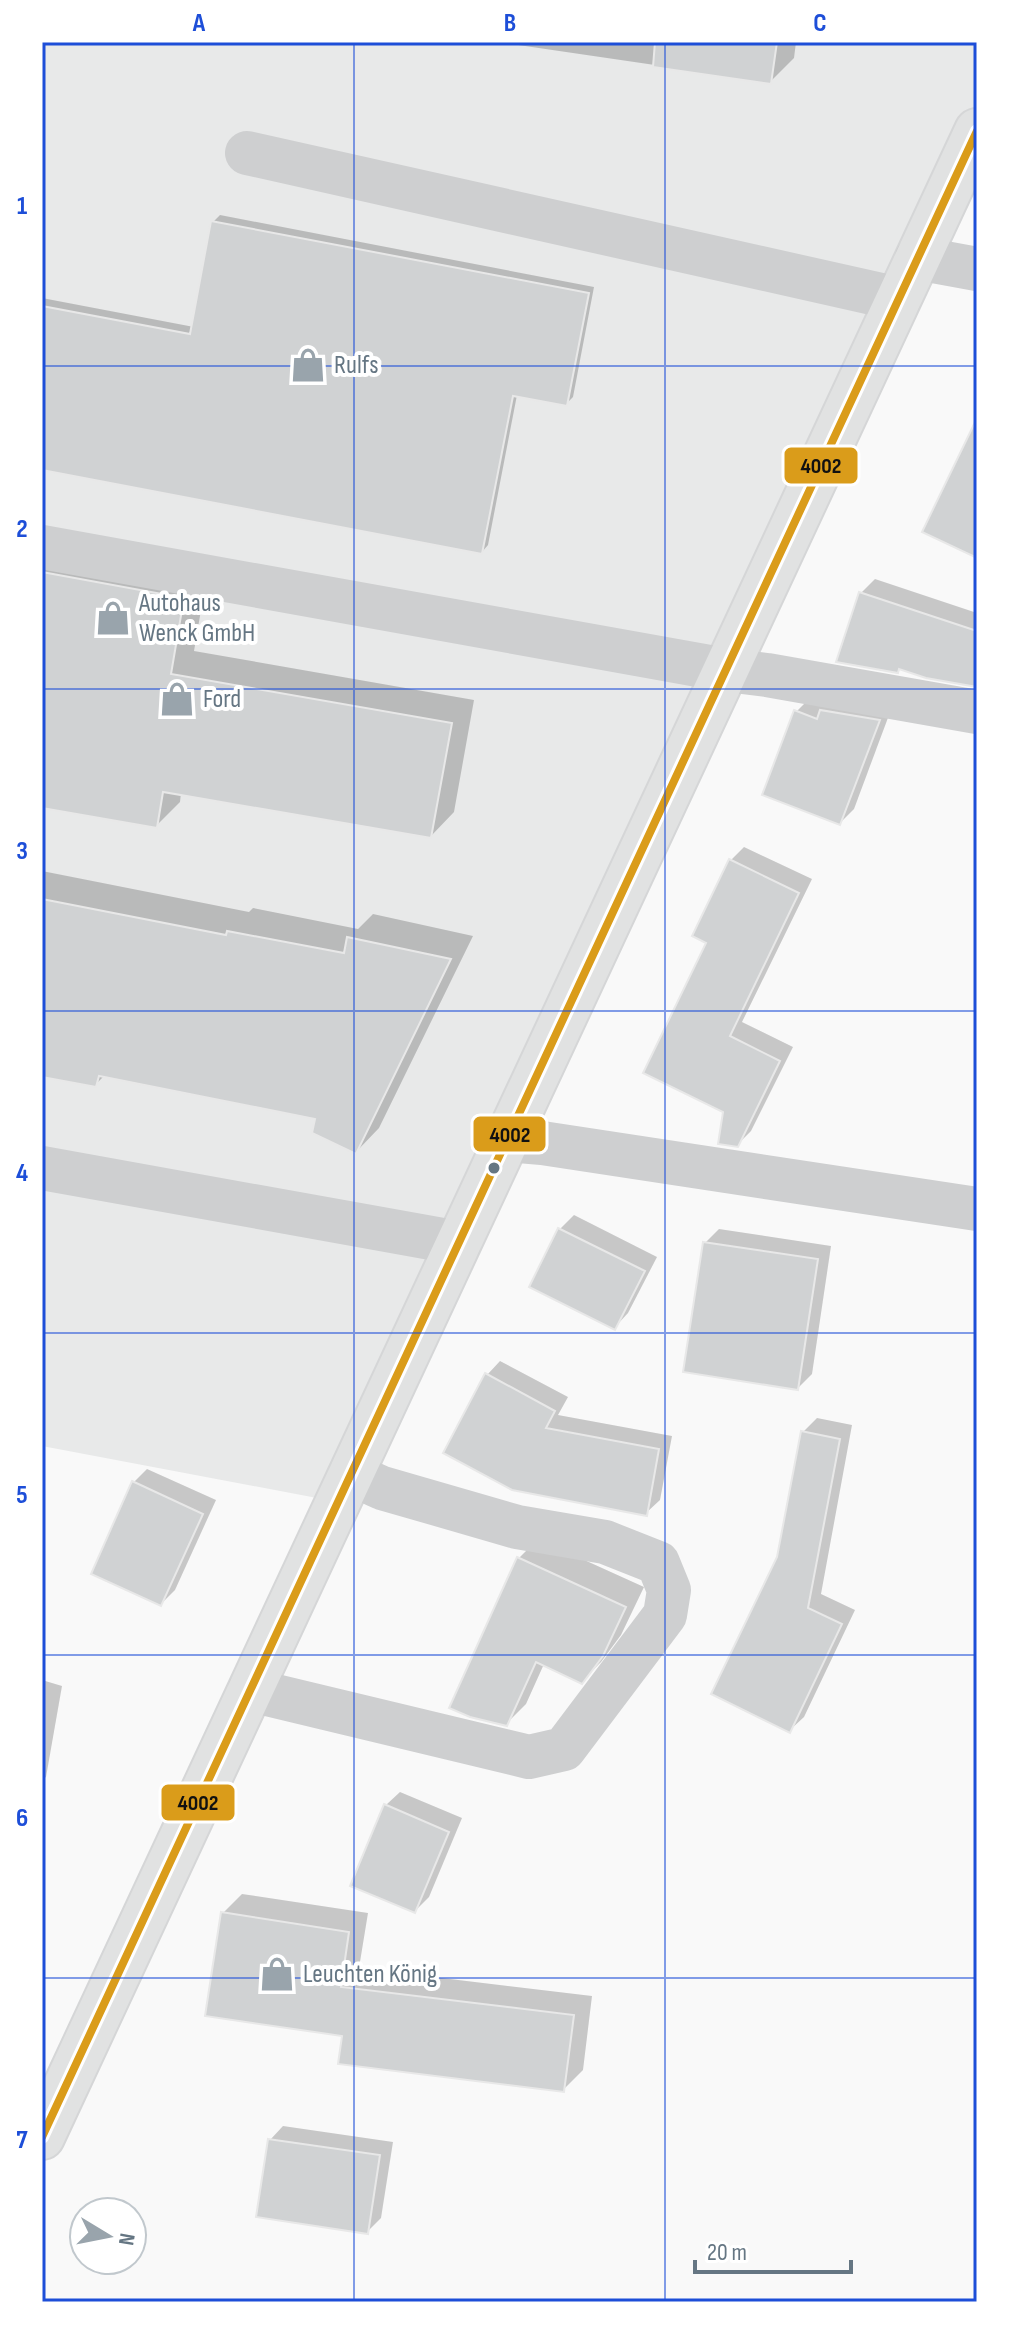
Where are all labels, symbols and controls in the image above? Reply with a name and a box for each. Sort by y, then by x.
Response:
text: A [192,8,206,39]
text: B [504,8,516,39]
text: C [813,8,827,39]
text: 1 [17,191,27,222]
shop icon: Rulfs [289,346,327,384]
place label: Rulfs [334,350,379,381]
line badge: 4002 [783,446,859,485]
text: 4002 [801,453,841,480]
text: 2 [16,514,28,545]
place label: Autohaus Wenck GmbH [138,588,255,649]
shop icon: Autohaus Wenck GmbH [94,599,132,637]
shop icon: Ford [158,680,196,718]
place label: Ford [203,684,241,715]
text: 3 [16,836,28,867]
line badge: 4002 [472,1115,547,1153]
text: 4002 [490,1122,530,1149]
text: 4 [16,1158,28,1189]
unlabelled marker [486,1160,502,1176]
text: 5 [16,1480,28,1511]
line badge: 4002 [160,1783,236,1822]
text: 4002 [178,1790,218,1817]
text: 6 [16,1803,28,1834]
shop icon: Leuchten König [258,1955,296,1993]
place label: Leuchten König [303,1959,437,1990]
text: 7 [16,2125,28,2156]
north arrow [68,2196,148,2276]
scale bar [695,2224,851,2274]
text: N [112,2231,141,2247]
text: 20 m [707,2238,747,2267]

